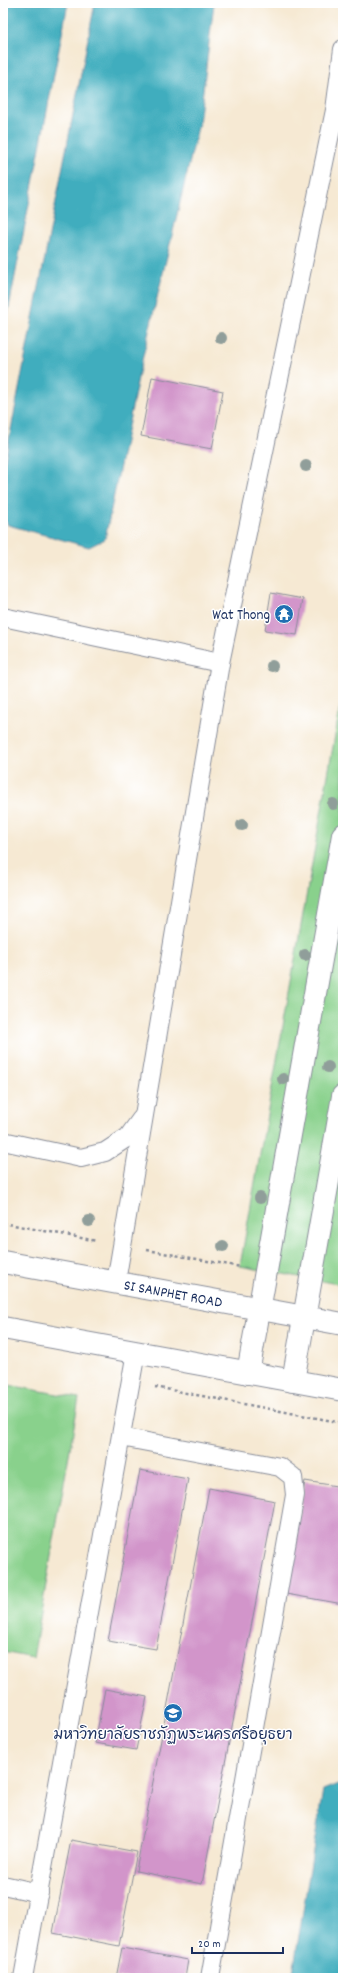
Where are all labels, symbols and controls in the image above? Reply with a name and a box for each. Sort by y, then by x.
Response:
temple icon: Wat Thong [273,603,295,625]
place label: Wat Thong [212,605,270,627]
street label: SI SANPHET ROAD [122,1275,224,1315]
school or university icon: มหาวิทยาลัยราชภัฏพระนครศรีอยุธยา [162,1702,184,1724]
place label: มหาวิทยาลัยราชภัฏพระนครศรีอยุธยา [53,1725,293,1747]
scale bar [192,1929,283,1955]
text: 20 m [198,1936,221,1953]

